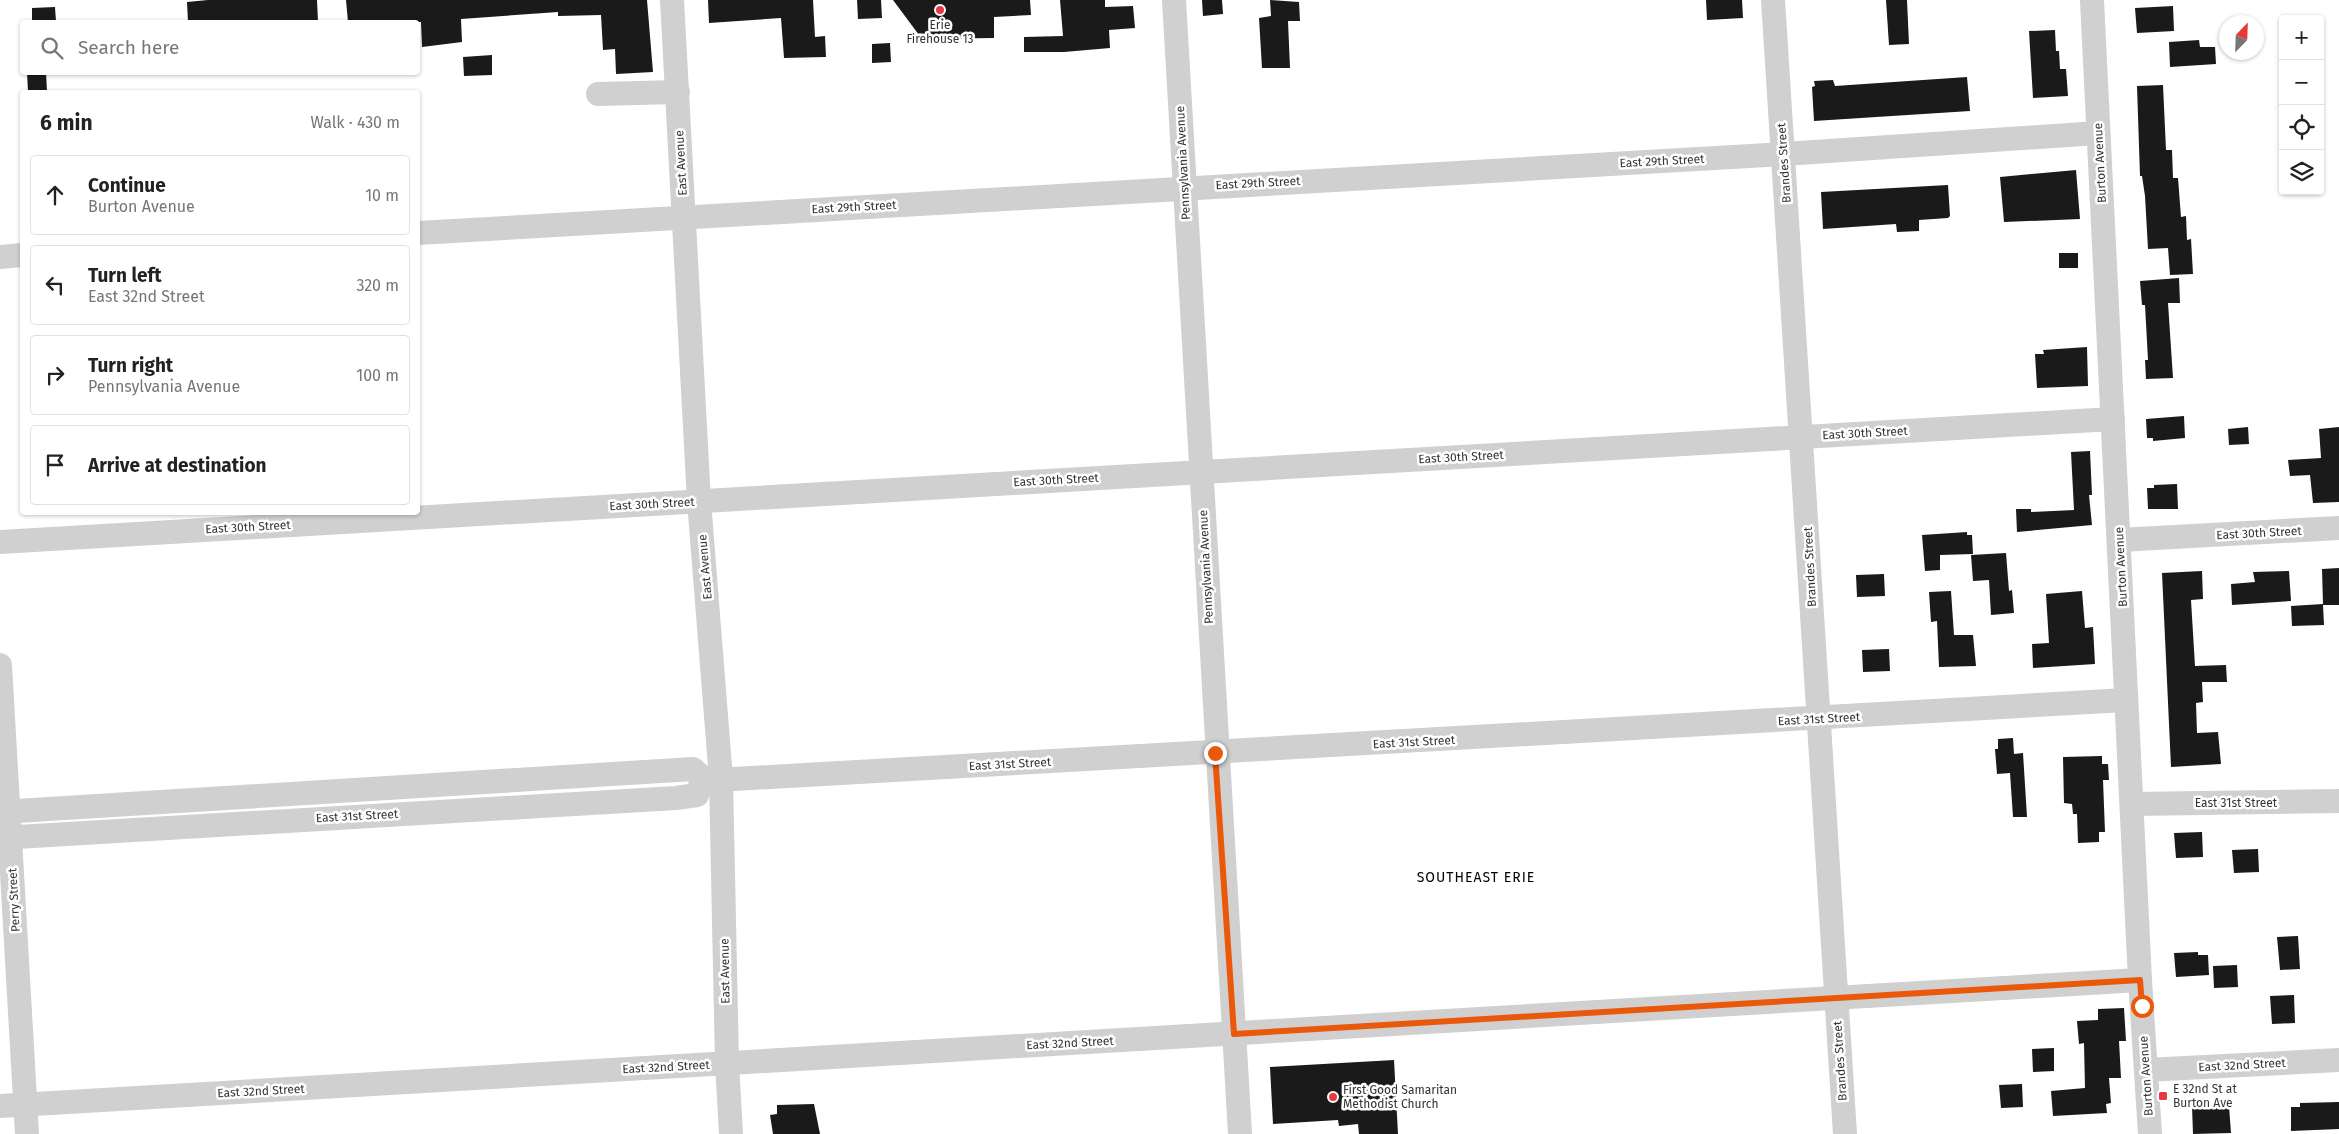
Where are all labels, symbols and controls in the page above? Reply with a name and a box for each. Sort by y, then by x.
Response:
marker: Erie Firehouse 13 [934,4,946,16]
north arrow [2219,15,2264,60]
map controls [2279,15,2324,195]
button: + [2279,15,2324,60]
place label: Erie Firehouse 13 [906,18,974,46]
search box [20,20,420,75]
icon: search [38,34,66,62]
text: Search here [78,36,179,59]
button: − [2279,60,2324,105]
button: locate [2279,105,2324,150]
street label: Pennsylvania Avenue [1173,106,1193,220]
text: 6 min [40,110,93,136]
text: Walk · 430 m [310,113,400,132]
street label: Brandes Street [1774,122,1794,203]
street label: Burton Avenue [2091,123,2109,203]
street label: East Avenue [672,130,690,196]
button: layers [2279,150,2324,195]
street label: East 29th Street [1619,152,1705,170]
text: Continue [88,174,166,197]
street label: East 29th Street [1215,174,1301,192]
icon: ahead [41,181,69,209]
text: 10 m [365,186,399,205]
text: Burton Avenue [88,197,195,216]
street label: East 29th Street [811,198,897,216]
text: Turn left [88,264,162,287]
icon: left [41,271,69,299]
text: 320 m [356,276,399,295]
text: East 32nd Street [88,287,205,306]
text: Turn right [88,354,173,377]
icon: right [41,361,69,389]
text: 100 m [356,366,399,385]
text: Pennsylvania Avenue [88,377,240,396]
street label: East 30th Street [1822,424,1909,442]
street label: East 30th Street [1418,448,1505,466]
icon: arrive [41,451,69,479]
text: Arrive at destination [88,454,267,477]
street label: East 30th Street [1013,471,1100,489]
street label: East 30th Street [609,495,696,513]
street label: Pennsylvania Avenue [1196,510,1216,624]
street label: East 30th Street [205,518,292,536]
street label: East 30th Street [2216,524,2303,542]
street label: Brandes Street [1801,526,1819,607]
street label: Burton Avenue [2112,527,2130,607]
street label: East Avenue [695,534,715,600]
street label: East 31st Street [1778,710,1861,728]
street label: East 31st Street [1373,733,1456,751]
route end [1204,742,1227,765]
street label: East 31st Street [969,755,1052,773]
street label: East 31st Street [2195,796,2278,810]
street label: East 31st Street [316,807,399,825]
street label: Perry Street [5,867,23,932]
district label: SOUTHEAST ERIE [1417,869,1535,886]
street label: East Avenue [717,938,733,1004]
route start [2131,995,2154,1018]
street label: Brandes Street [1830,1020,1850,1101]
street label: East 32nd Street [1026,1034,1115,1052]
street label: Burton Avenue [2136,1036,2156,1116]
street label: East 32nd Street [2198,1056,2287,1074]
street label: East 32nd Street [622,1058,711,1076]
street label: East 32nd Street [217,1082,306,1100]
place label: E 32nd St at Burton Ave [2173,1082,2237,1110]
place label: First Good Samaritan Methodist Church [1343,1083,1457,1111]
marker: E 32nd St at Burton Ave [2157,1090,2169,1102]
marker: First Good Samaritan Methodist Church [1327,1091,1339,1103]

